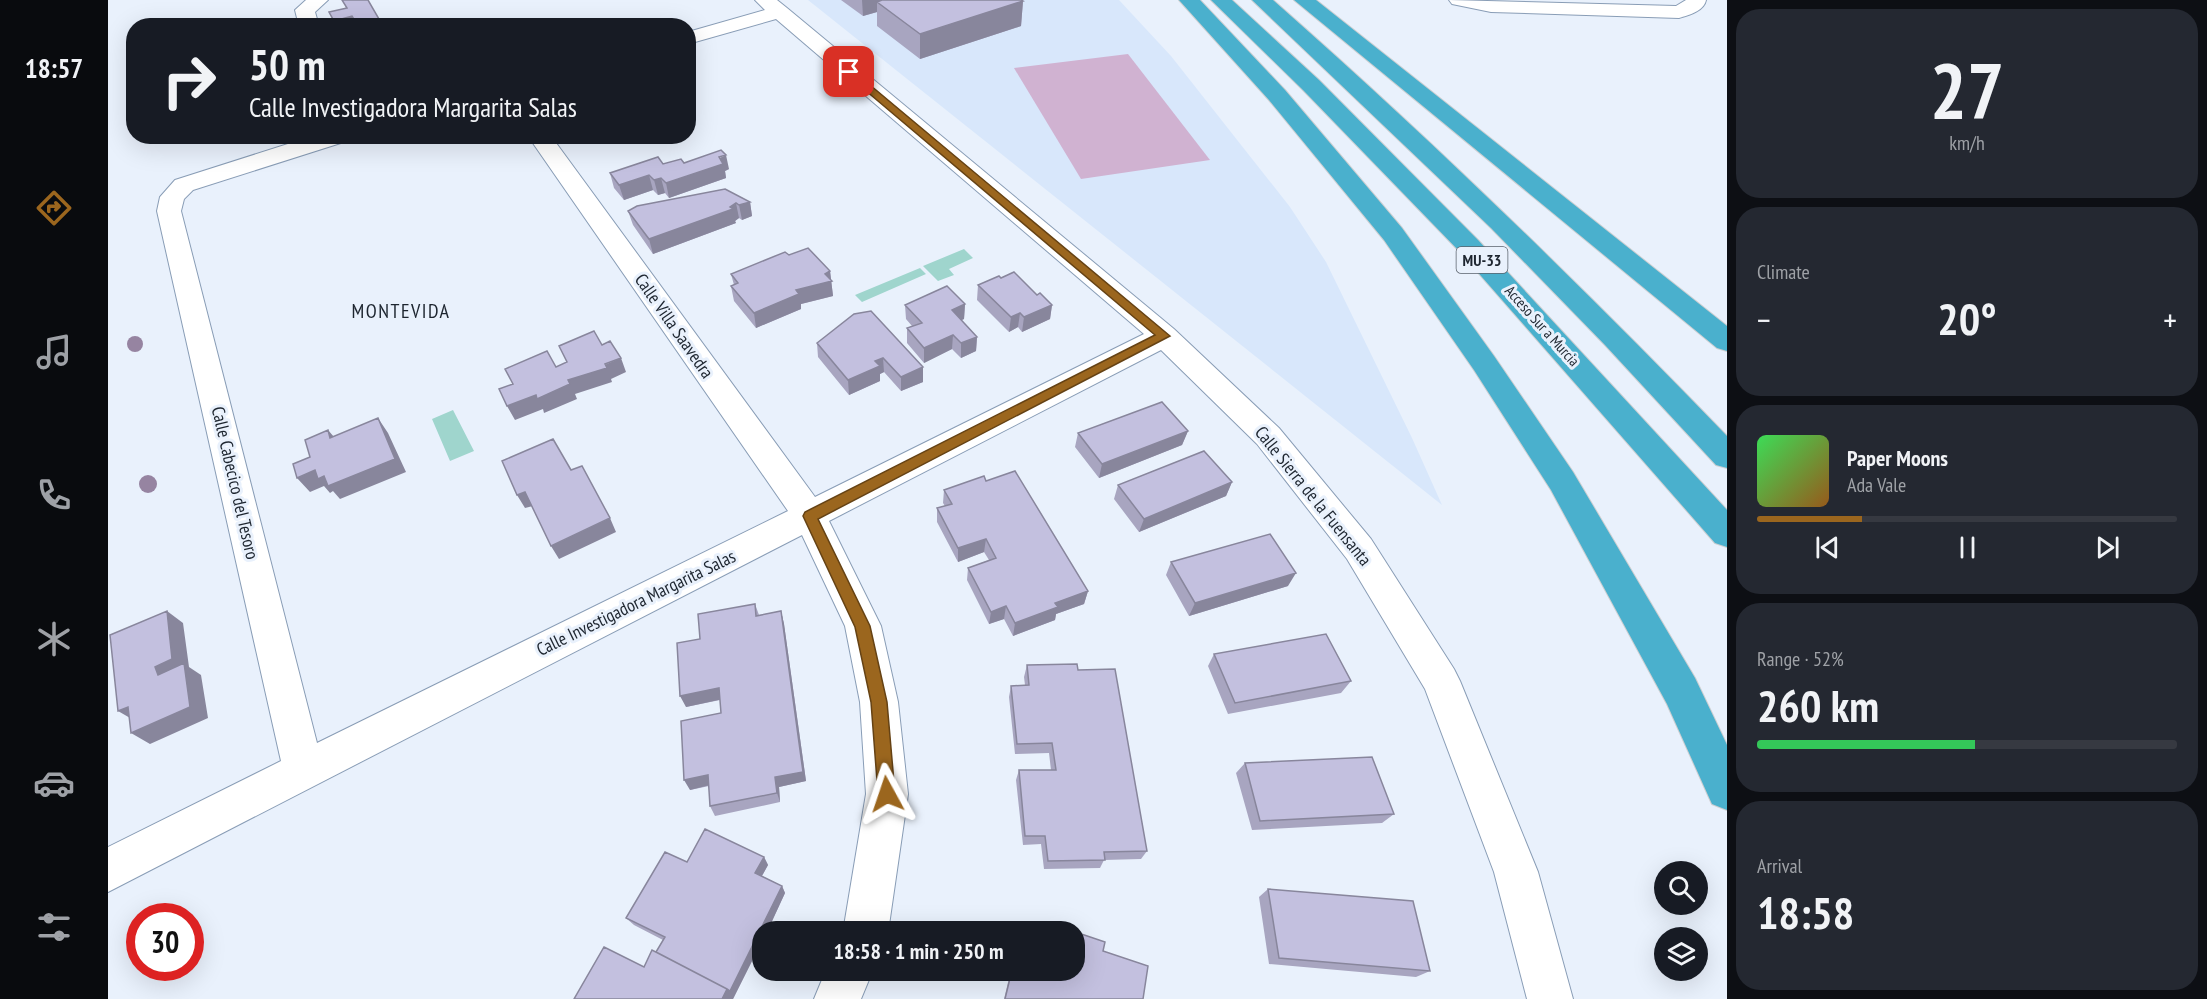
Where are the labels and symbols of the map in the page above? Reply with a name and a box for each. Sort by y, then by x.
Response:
pin [823,46,874,97]
road number: MU-33 [1456,247,1508,273]
street label: Calle Villa Saavedra [630,269,719,382]
street label: Acceso Sur a Murcia [1501,281,1584,370]
district label: MONTEVIDA [352,298,450,324]
street label: Calle Cabecico del Tesoro [207,404,264,562]
street label: Calle Sierra de la Fuensanta [1250,421,1377,570]
street label: Calle Investigadora Margarita Salas [533,544,739,661]
position arrow [855,762,919,826]
speed limit sign: 30 [126,903,204,981]

